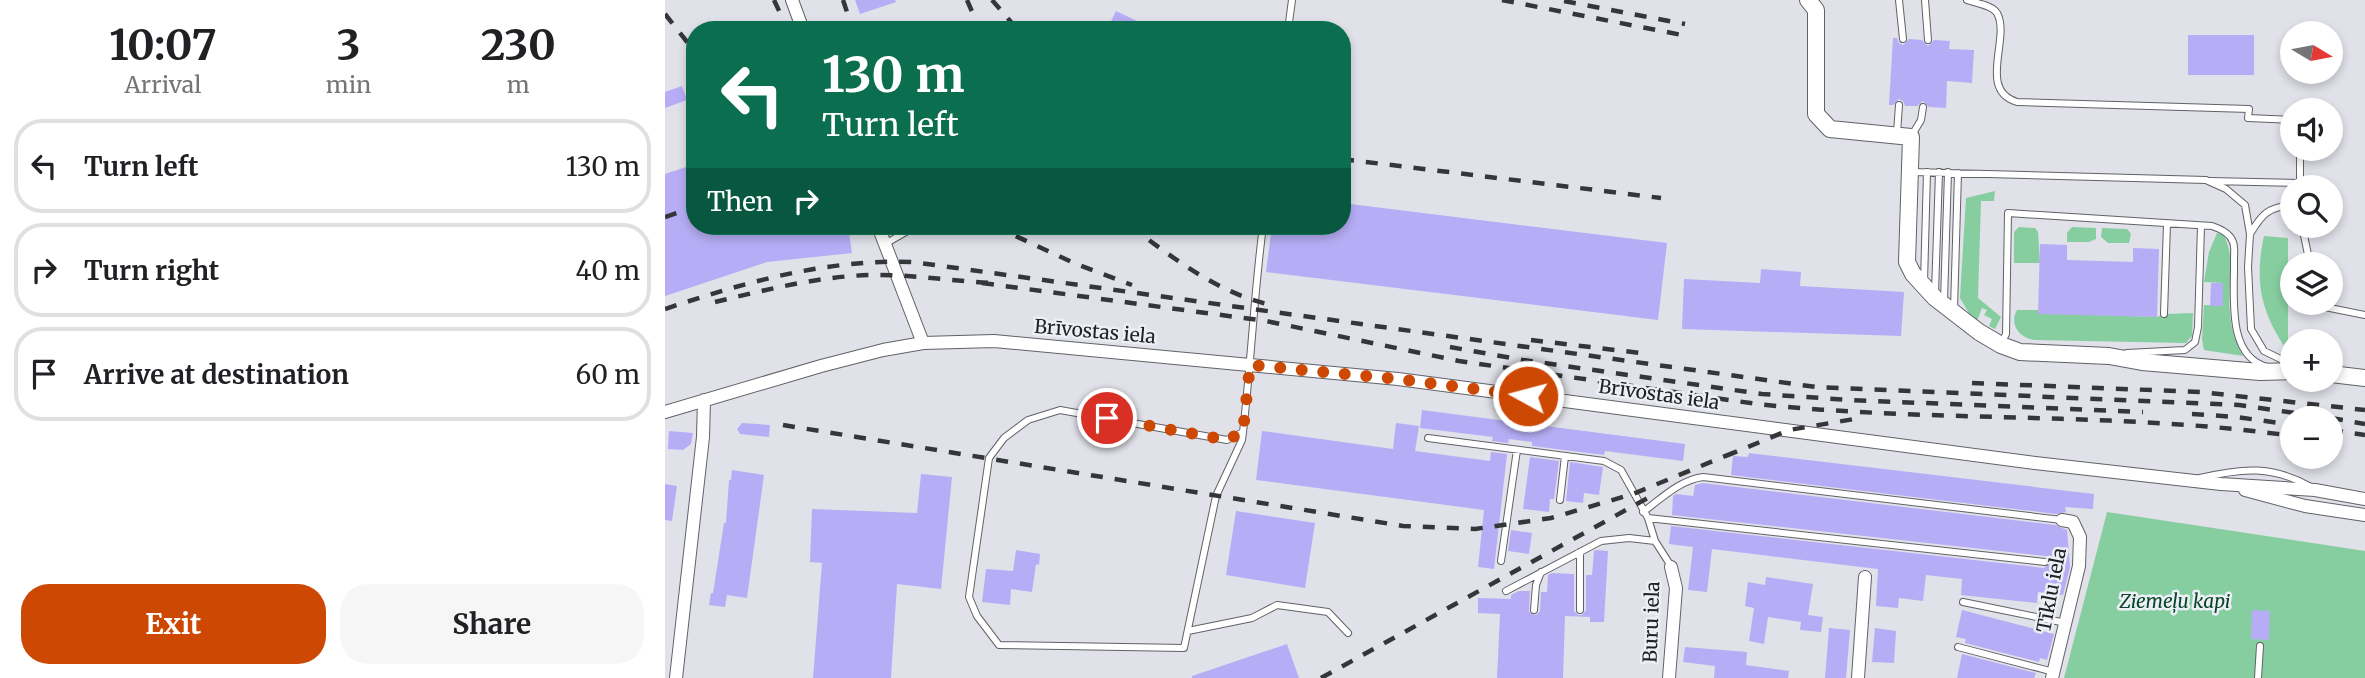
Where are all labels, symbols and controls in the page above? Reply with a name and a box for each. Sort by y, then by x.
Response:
text: 10:07 [109,19,217,71]
text: 3 [337,19,361,71]
text: 230 [481,19,556,71]
north arrow [2280,21,2343,84]
map controls [2280,21,2343,469]
text: 130 m [822,44,965,105]
icon: left [707,49,798,140]
text: Arrival [125,70,201,99]
text: min [326,70,371,99]
text: m [507,70,530,99]
button: sound [2280,98,2343,161]
text: Turn left [822,105,959,145]
icon: left [25,147,63,185]
text: Turn left [84,150,198,183]
text: 130 m [566,150,640,183]
button: search [2280,175,2343,238]
icon: right [787,182,825,220]
text: Then [707,185,773,218]
icon: right [25,251,63,289]
button: layers [2280,252,2343,315]
text: Turn right [84,254,219,287]
text: 40 m [576,254,640,287]
street label: Brīvostas iela [1033,314,1157,348]
button: + [2280,329,2343,392]
icon: arrive [25,355,63,393]
text: Arrive at destination [84,358,349,391]
text: 60 m [576,358,640,391]
position arrow [1491,359,1565,433]
street label: Brīvostas iela [1597,374,1721,414]
pin [1077,388,1137,448]
icon: arrive [1088,399,1126,437]
button: − [2280,406,2343,469]
street label: Tīklu iela [2031,546,2071,634]
street label: Buru iela [1638,581,1664,663]
button: Exit [21,584,326,664]
button: Share [340,584,644,664]
park label: Ziemeļu kapi [2119,589,2230,614]

